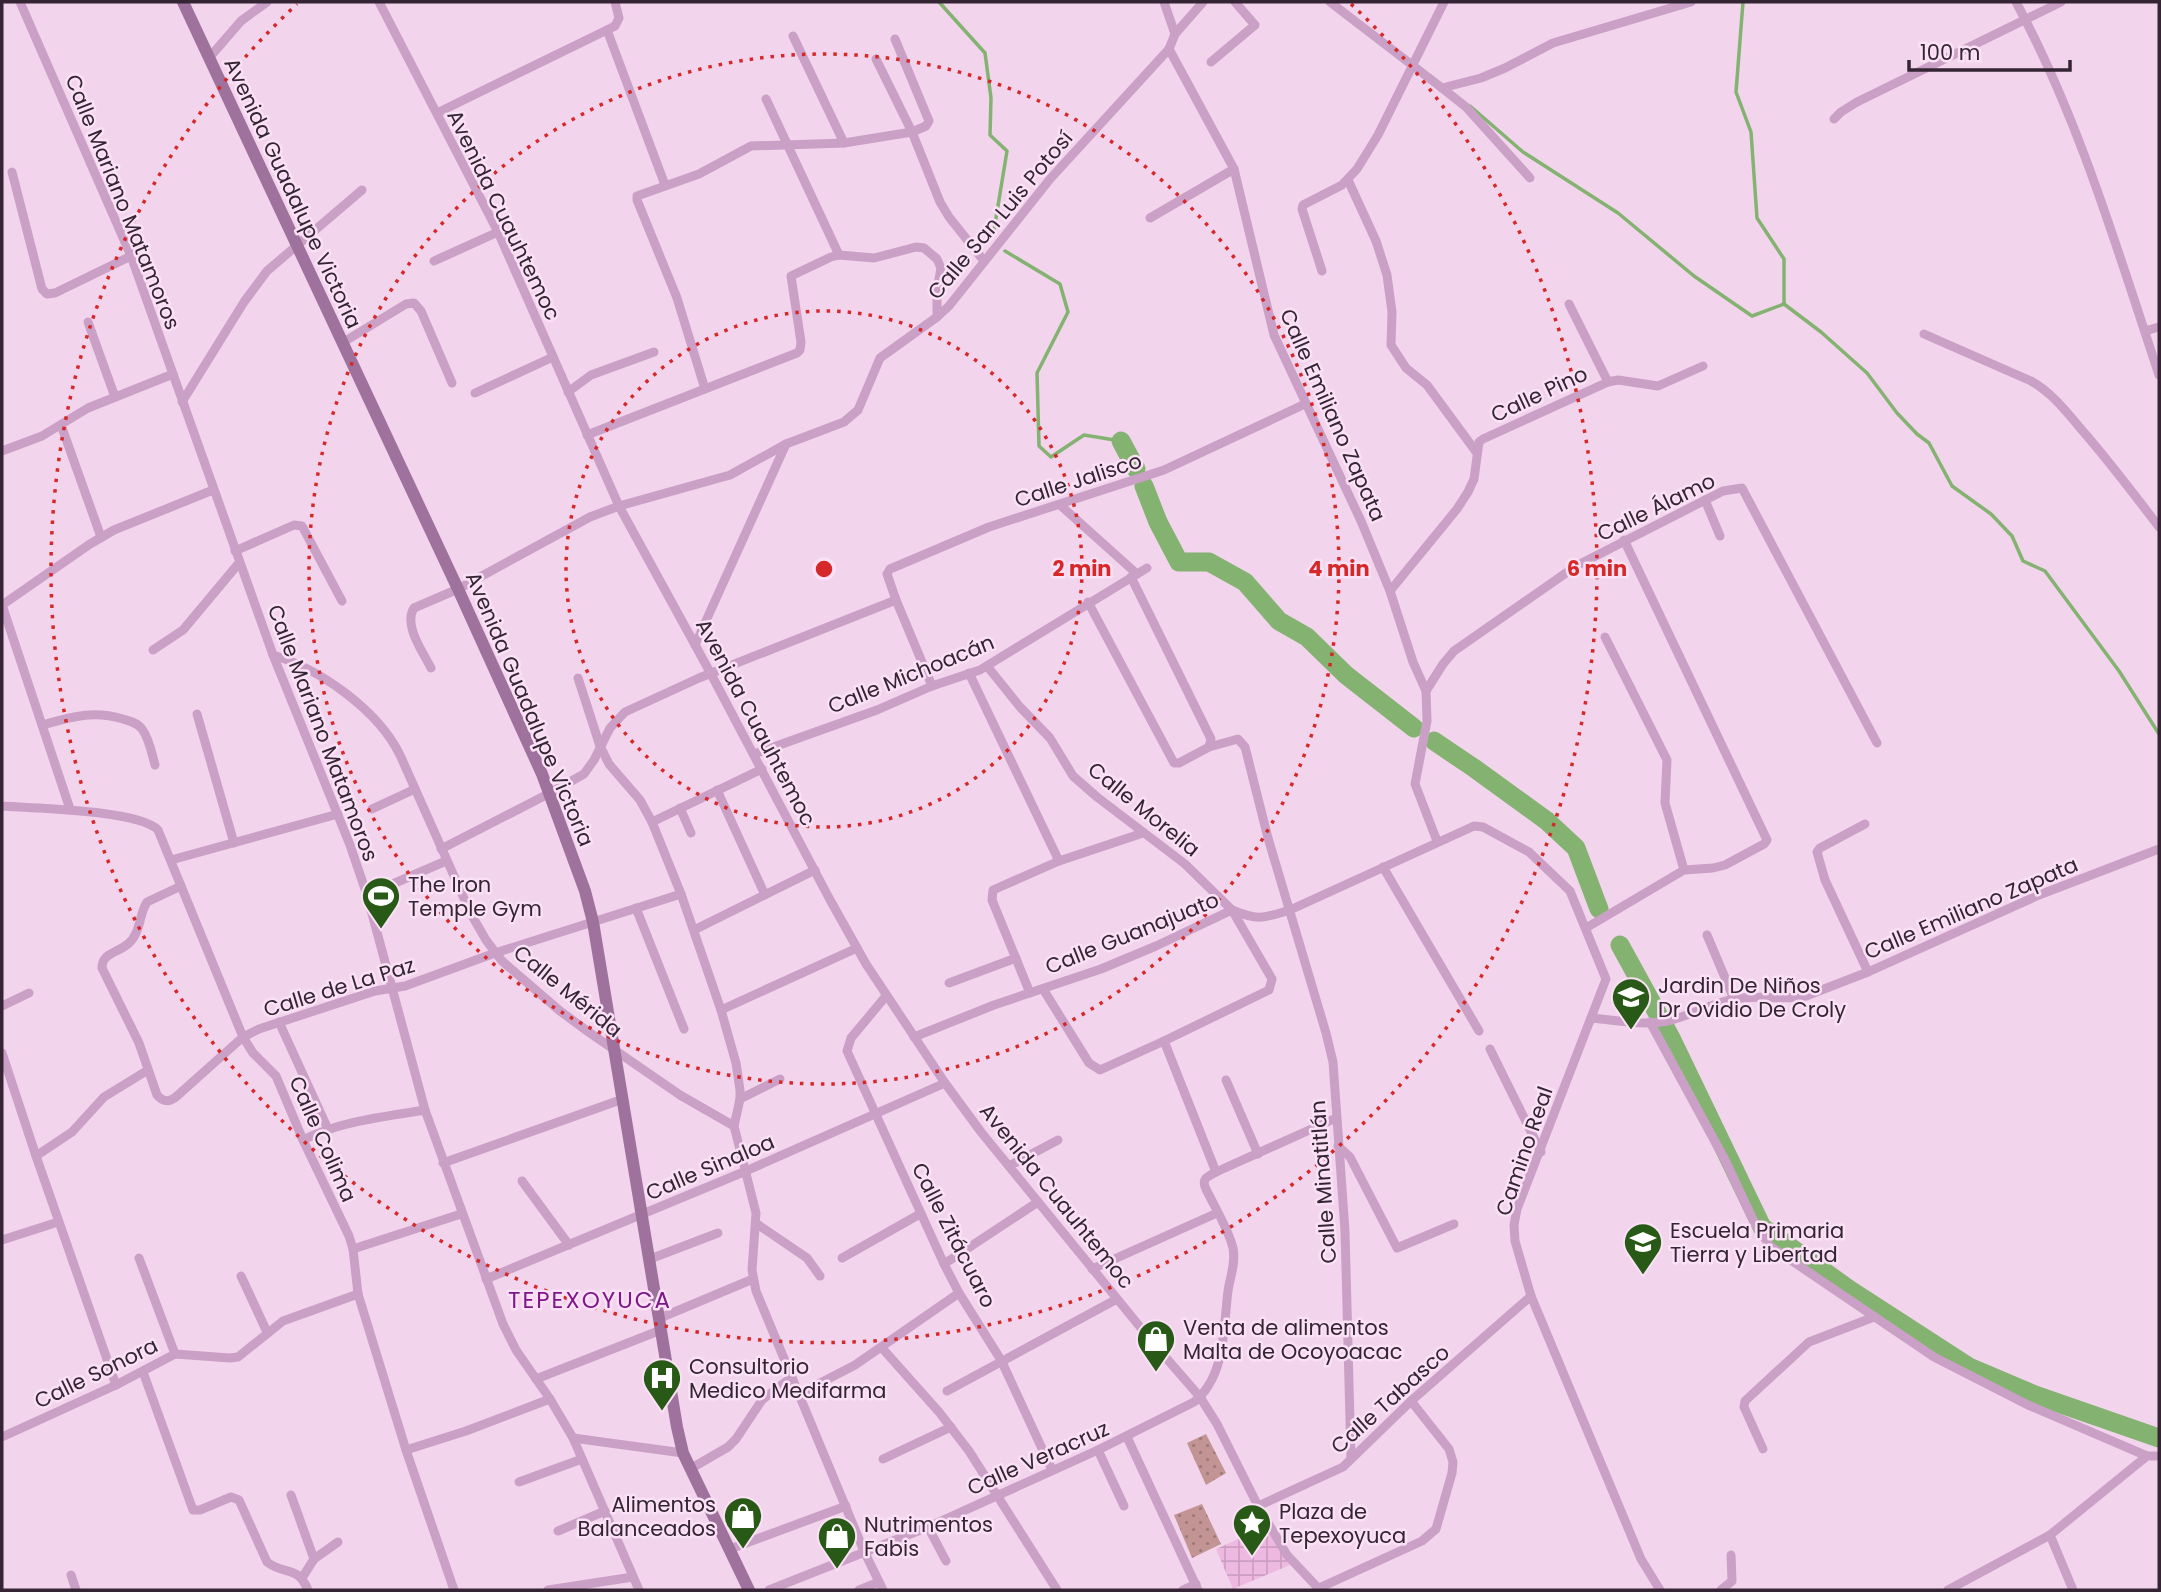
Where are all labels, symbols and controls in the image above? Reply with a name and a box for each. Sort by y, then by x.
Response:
scale bar [1909,28,2070,72]
text: 100 m [1920,38,1980,67]
street label: Avenida Guadalupe Victoria [217,53,369,333]
street label: Calle Mariano Matamoros [58,70,188,334]
street label: Avenida Cuauhtemoc [440,105,568,325]
street label: Calle San Luis Potosí [921,124,1079,306]
street label: Calle Emiliano Zapata [1273,304,1393,526]
street label: Calle Pino [1486,359,1592,429]
street label: Calle Jalisco [1011,446,1145,514]
street label: Calle Álamo [1592,466,1720,548]
text: 2 min [1052,554,1112,583]
text: 4 min [1308,554,1370,583]
text: 6 min [1567,554,1627,583]
centre of rings [812,557,836,581]
street label: Avenida Guadalupe Victoria [459,567,601,851]
street label: Calle Mariano Matamoros [261,600,385,866]
street label: Avenida Cuauhtemoc [689,613,823,831]
street label: Calle Michoacán [824,627,998,721]
street label: Calle Morelia [1082,755,1206,863]
street label: Calle Emiliano Zapata [1860,850,2082,966]
place label: The Iron Temple Gym [408,870,542,923]
sports icon: The Iron Temple Gym [360,875,402,930]
street label: Calle Guanajuato [1041,885,1223,981]
street label: Calle Mérida [508,938,628,1044]
street label: Calle de La Paz [260,950,418,1024]
place label: Jardin De Niños Dr Ovidio De Croly [1658,971,1846,1024]
school or university icon: Jardin De Niños Dr Ovidio De Croly [1610,976,1652,1031]
street label: Calle Colima [282,1071,364,1207]
street label: Camino Real [1488,1083,1560,1219]
street label: Avenida Cuauhtemoc [973,1097,1141,1295]
street label: Calle Minatitlán [1303,1099,1343,1265]
street label: Calle Sinaloa [641,1127,779,1207]
street label: Calle Zitácuaro [905,1157,1003,1313]
place label: Escuela Primaria Tierra y Libertad [1670,1216,1844,1269]
school or university icon: Escuela Primaria Tierra y Libertad [1622,1221,1664,1276]
district label: TEPEXOYUCA [508,1284,672,1316]
place label: Venta de alimentos Malta de Ocoyoacac [1183,1313,1403,1366]
shop icon: Venta de alimentos Malta de Ocoyoacac [1135,1318,1177,1373]
street label: Calle Sonora [29,1331,163,1415]
street label: Calle Tabasco [1324,1338,1456,1460]
place label: Consultorio Medico Medifarma [689,1352,886,1405]
hospital icon: Consultorio Medico Medifarma [641,1357,683,1412]
street label: Calle Veracruz [963,1414,1113,1502]
place label: Alimentos Balanceados [578,1490,716,1543]
shop icon: Alimentos Balanceados [722,1495,764,1550]
place label: Plaza de Tepexoyuca [1279,1497,1406,1550]
place icon: Plaza de Tepexoyuca [1231,1502,1273,1557]
place label: Nutrimentos Fabis [864,1510,993,1563]
shop icon: Nutrimentos Fabis [816,1515,858,1570]

